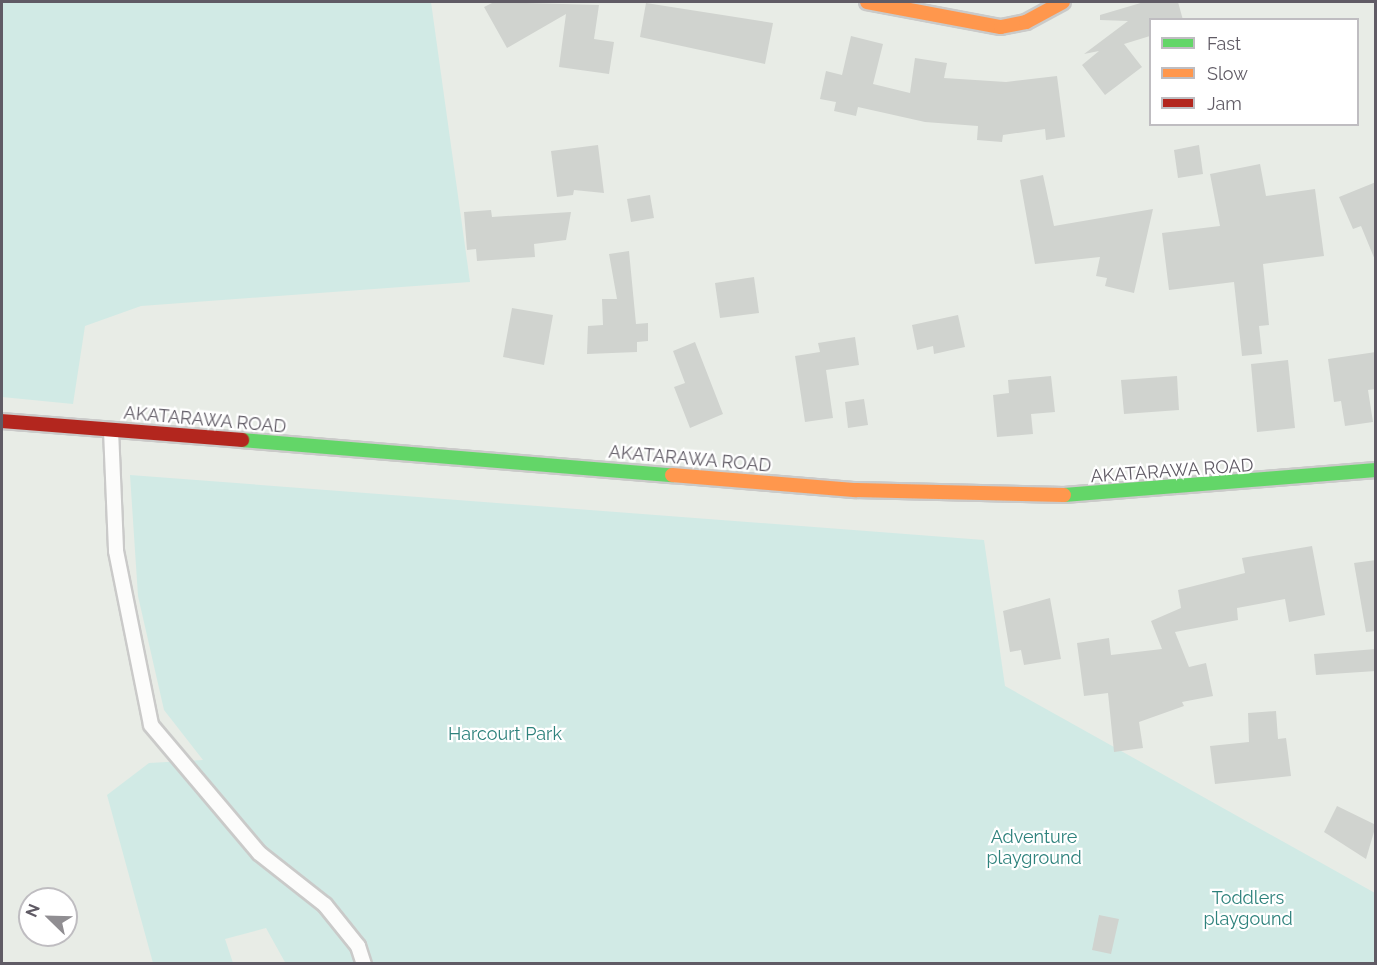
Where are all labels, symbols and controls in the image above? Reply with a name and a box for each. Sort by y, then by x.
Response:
legend [1149,18,1359,126]
text: Fast [1207,33,1241,54]
text: Slow [1207,63,1248,84]
text: Jam [1207,93,1242,114]
street label: AKATARAWA ROAD [122,402,288,438]
street label: AKATARAWA ROAD [607,441,773,477]
street label: AKATARAWA ROAD [1090,455,1254,487]
park label: Harcourt Park [448,723,562,745]
park label: Adventure playground [986,827,1082,870]
north arrow [18,887,78,947]
park label: Toddlers playgound [1203,888,1293,930]
text: N [22,901,44,920]

